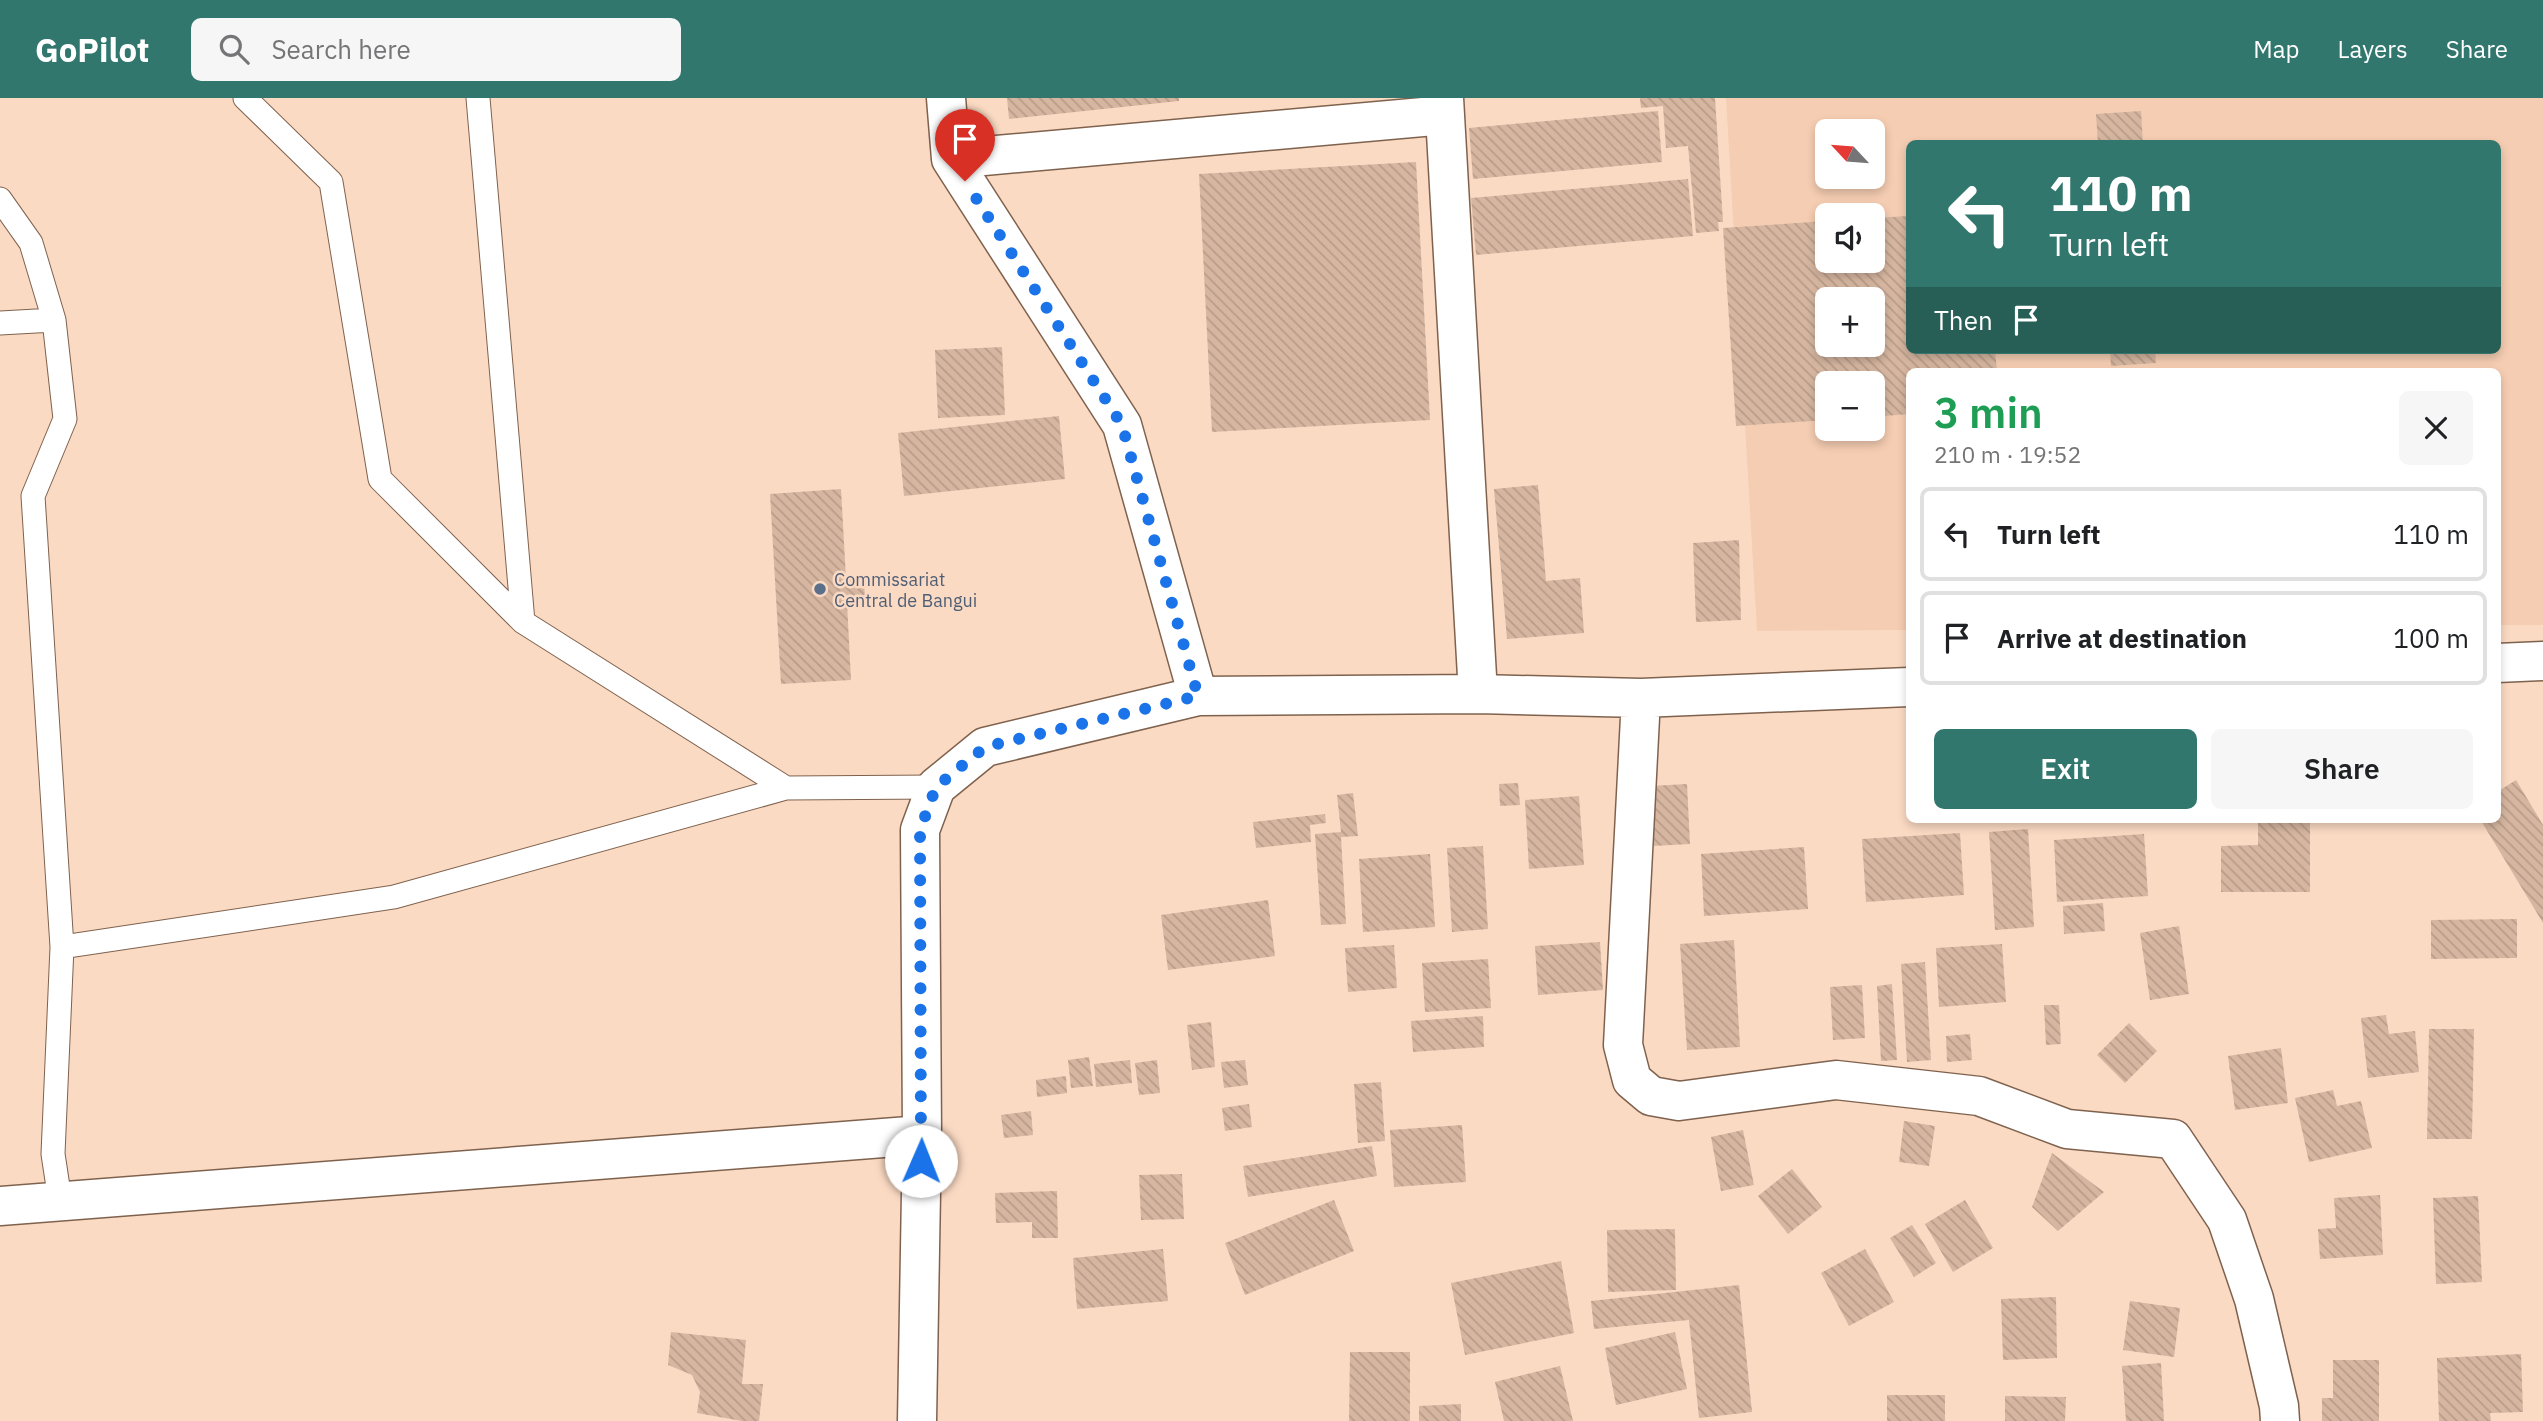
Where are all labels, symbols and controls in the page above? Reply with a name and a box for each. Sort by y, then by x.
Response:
search box [191,18,681,81]
text: GoPilot [35,28,149,71]
icon: search [215,30,253,68]
text: Search here [271,32,411,66]
text: Map [2253,33,2300,65]
text: Layers [2338,33,2408,65]
text: Share [2446,33,2508,65]
pin [935,109,995,181]
north arrow [1815,119,1885,189]
map controls [1815,119,1885,441]
icon: arrive [946,120,984,158]
text: 110 m [2049,161,2193,224]
icon: left [1934,168,2025,259]
button: sound [1815,203,1885,273]
text: Turn left [2049,223,2169,265]
button: + [1815,287,1885,357]
icon: arrive [2007,301,2045,339]
text: Then [1934,303,1993,337]
button: − [1815,371,1885,441]
text: 3 min [1934,385,2043,440]
button: close [2399,391,2473,465]
text: 210 m · 19:52 [1934,439,2081,469]
icon: left [1938,515,1976,553]
text: Turn left [1997,517,2100,551]
text: 110 m [2393,517,2469,551]
place label: Commissariat Central de Bangui [834,568,977,612]
marker: Commissariat Central de Bangui [812,581,828,597]
icon: arrive [1938,619,1976,657]
text: Arrive at destination [1997,621,2247,655]
text: 100 m [2393,621,2469,655]
button: Exit [1934,729,2197,809]
button: Share [2211,729,2473,809]
position arrow [884,1124,958,1198]

